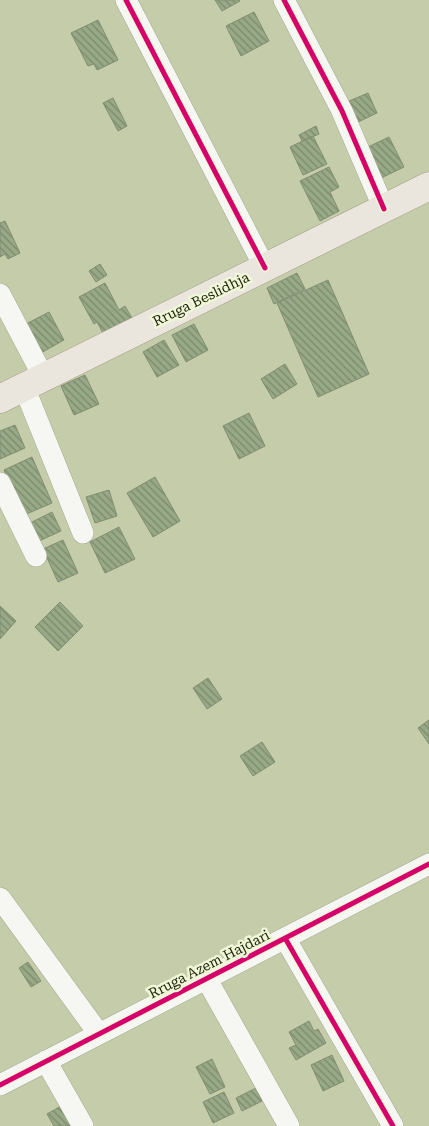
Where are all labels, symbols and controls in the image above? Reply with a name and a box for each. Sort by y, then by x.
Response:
street label: Rruga Beslidhja [150,269,252,329]
street label: Rruga Azem Hajdari [146,926,273,1001]

